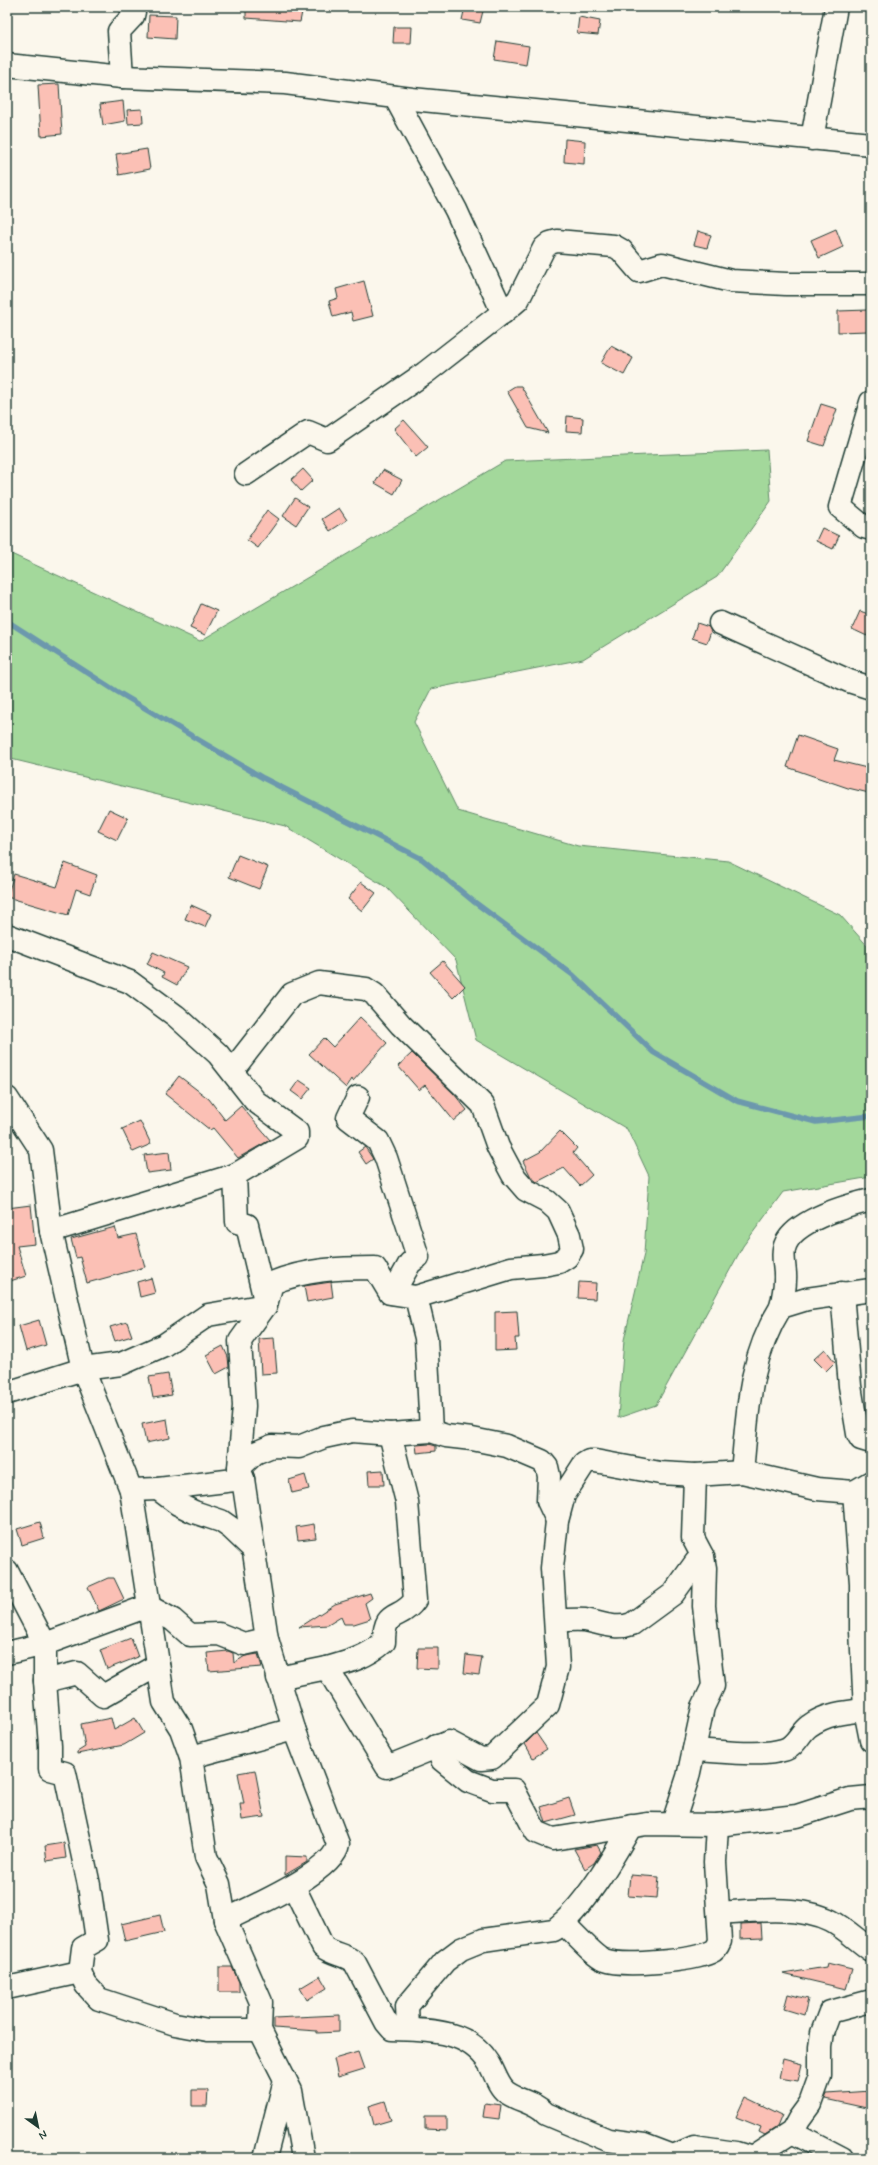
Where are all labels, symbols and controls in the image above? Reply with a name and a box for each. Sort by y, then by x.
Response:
north arrow [18,2107,58,2147]
text: N [36,2127,50,2142]

